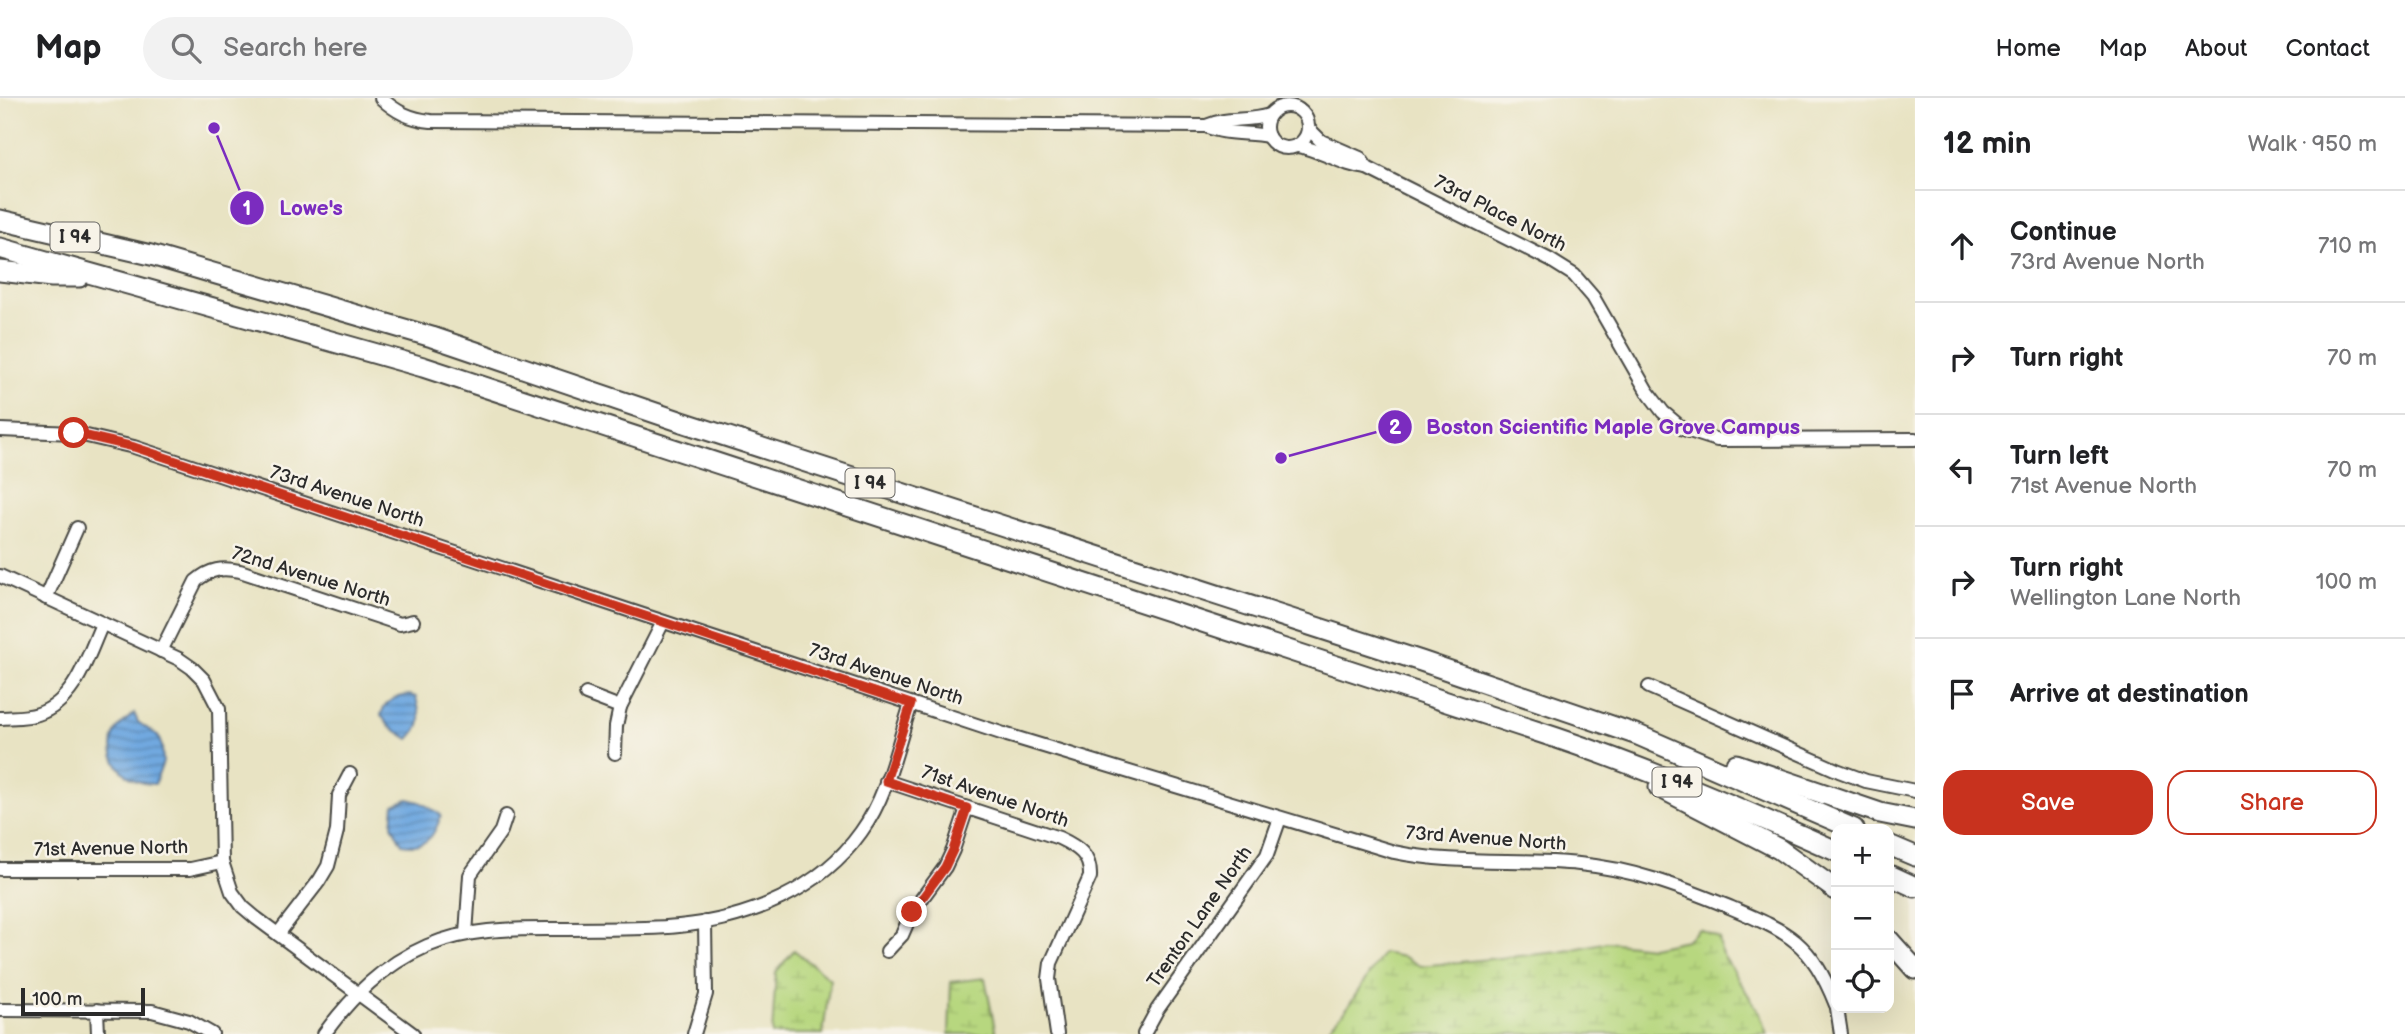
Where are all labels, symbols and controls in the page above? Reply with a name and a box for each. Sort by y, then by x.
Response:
search box [143,17,633,80]
text: Map [35,28,101,68]
icon: search [167,29,205,67]
text: Search here [223,33,367,64]
text: Home [1996,34,2061,63]
text: Map [2099,34,2147,63]
text: About [2185,34,2247,63]
text: Contact [2285,34,2370,63]
text: 12 min [1943,126,2031,162]
text: Walk · 950 m [2248,130,2377,158]
street label: 73rd Place North [1430,171,1570,257]
callout: Lowe's [230,187,356,229]
text: 1 [243,196,251,221]
text: Lowe's [279,196,343,221]
text: Continue [2010,217,2117,248]
road number: I 94 [50,222,100,252]
icon: ahead [1943,227,1981,265]
text: 710 m [2318,232,2377,260]
text: 73rd Avenue North [2010,248,2205,276]
icon: right [1943,339,1981,377]
text: Turn right [2010,343,2123,374]
text: 70 m [2327,344,2377,372]
callout: Boston Scientific Maple Grove Campus [1377,406,1814,448]
text: 2 [1389,415,1402,440]
text: Boston Scientific Maple Grove Campus [1426,415,1800,440]
route start [58,417,89,448]
text: Turn left [2010,441,2109,472]
icon: left [1943,451,1981,489]
text: 70 m [2327,456,2377,484]
street label: 73rd Avenue North [267,461,427,533]
road number: I 94 [846,468,894,498]
text: 71st Avenue North [2010,472,2197,500]
street label: 72nd Avenue North [229,542,393,612]
text: Turn right [2010,553,2123,584]
icon: right [1943,563,1981,601]
text: 100 m [2316,568,2377,596]
text: Wellington Lane North [2010,584,2241,612]
street label: 73rd Avenue North [806,639,966,711]
icon: arrive [1943,675,1981,713]
text: Arrive at destination [2010,679,2249,710]
street label: 71st Avenue North [918,761,1072,833]
road number: I 94 [1652,768,1702,796]
button: Save [1943,770,2153,835]
button: Share [2167,770,2377,835]
street label: 73rd Avenue North [1405,822,1567,856]
map controls [1831,824,1894,1013]
button: + [1831,824,1894,887]
street label: 71st Avenue North [34,836,188,862]
street label: Trenton Lane North [1143,842,1257,992]
button: − [1831,887,1894,950]
route end [896,896,927,927]
button: locate [1831,950,1894,1013]
scale bar [21,985,145,1017]
text: 100 m [32,988,83,1011]

